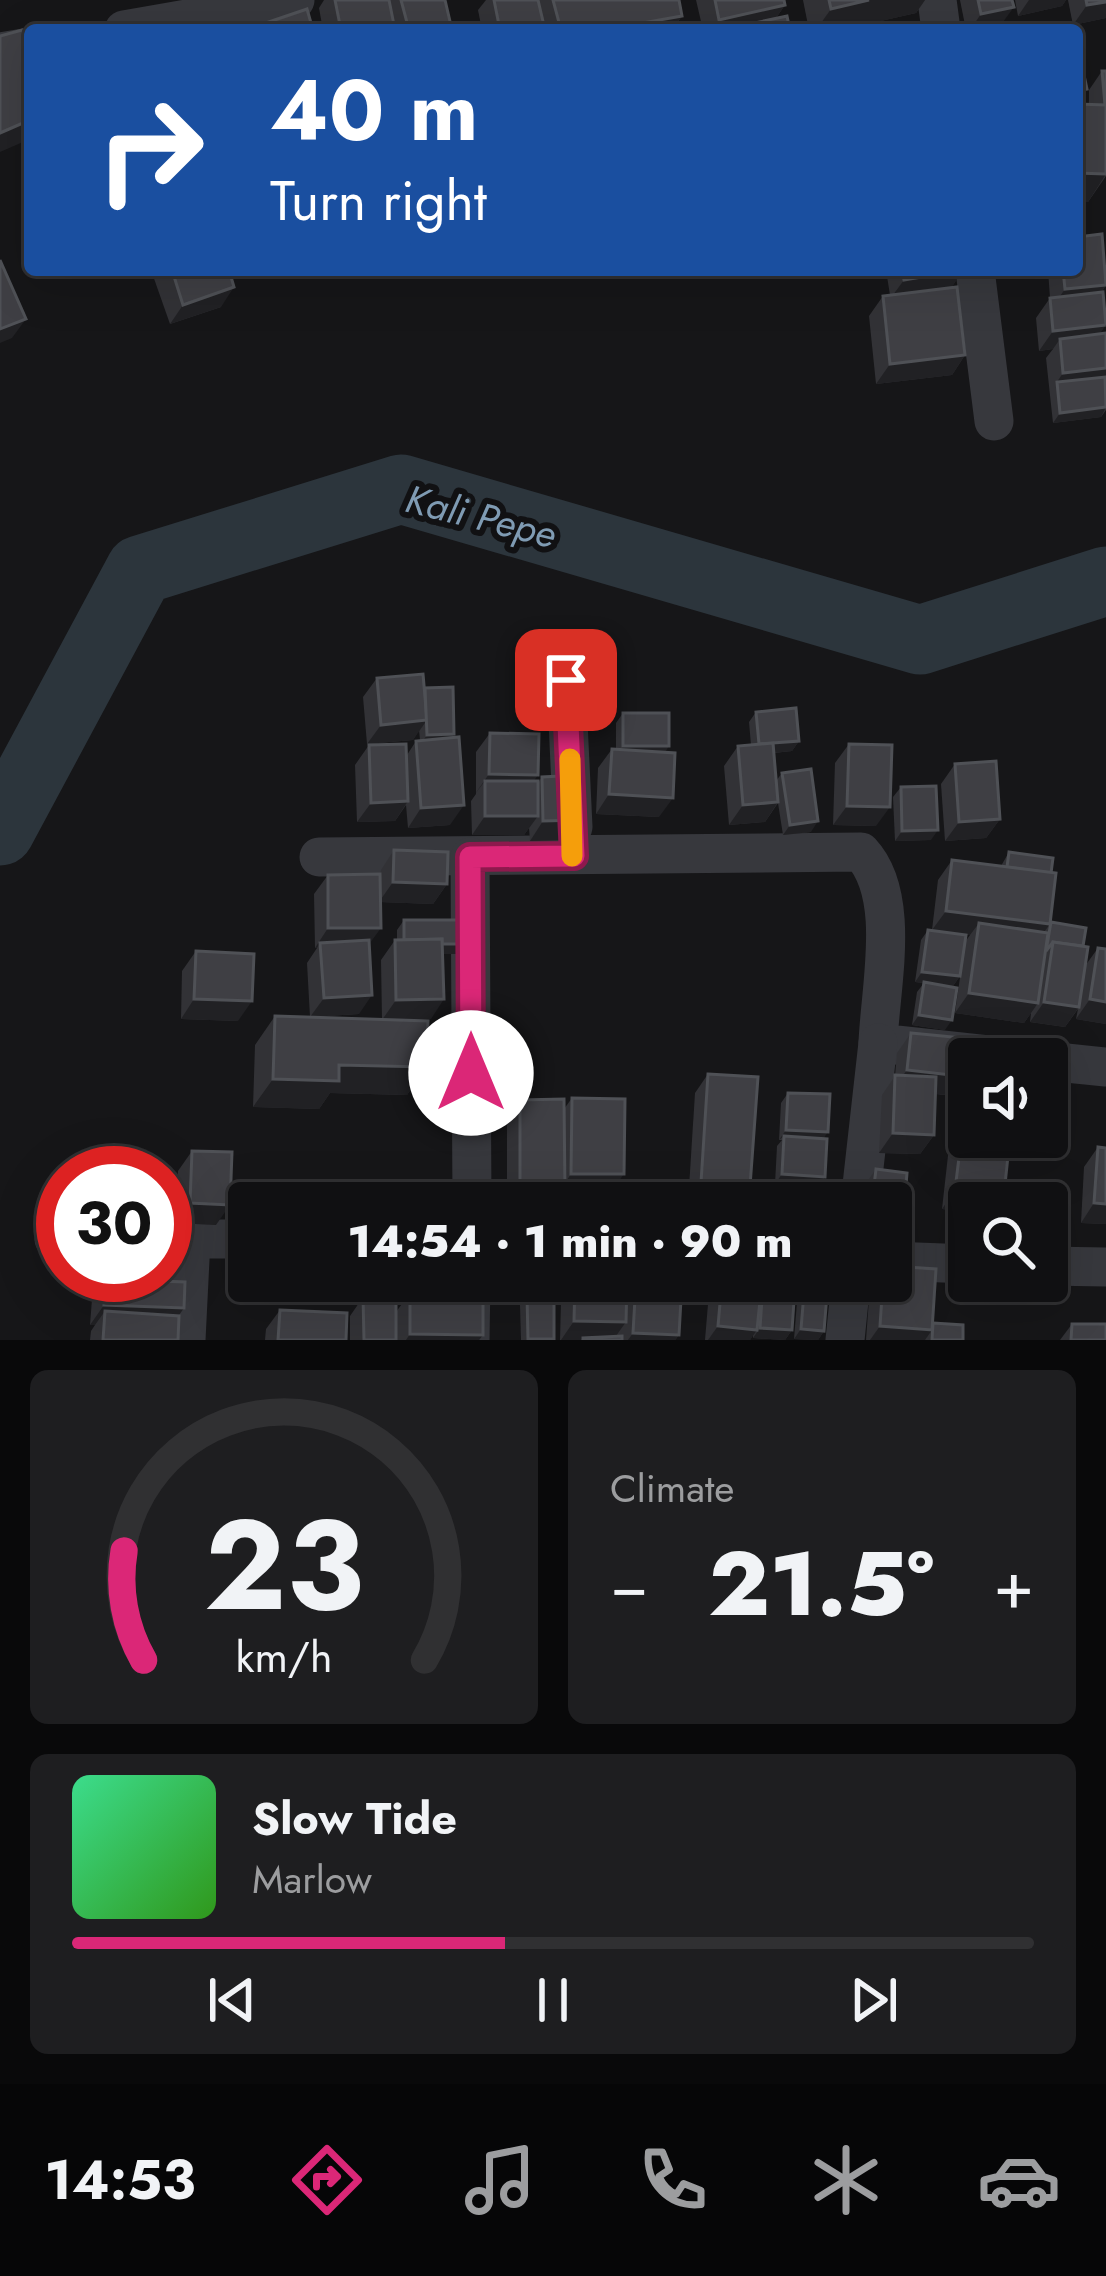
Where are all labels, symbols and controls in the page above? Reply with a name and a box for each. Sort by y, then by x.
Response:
text: 40 m [270,50,478,172]
icon: right [72,72,228,228]
text: Turn right [270,162,487,240]
water label: Kali Pepe [400,470,563,563]
pin [515,629,617,731]
icon: arrive [533,647,599,713]
position arrow [408,1010,534,1136]
map controls [948,1038,1068,1302]
button: sound [948,1038,1068,1158]
speed limit sign: 30 [36,1146,192,1302]
button: search [948,1182,1068,1302]
text: 14:54 · 1 min · 90 m [348,1209,792,1274]
text: Climate [610,1460,734,1517]
text: 23 [204,1475,364,1656]
text: 21.5° [708,1519,934,1649]
text: − [610,1537,649,1633]
text: + [993,1537,1034,1633]
text: km/h [236,1626,332,1688]
text: Slow Tide [252,1786,457,1851]
text: Marlow [252,1851,372,1908]
icon: previous [199,1967,265,2033]
icon: pause [520,1967,586,2033]
icon: next [841,1967,907,2033]
icon: directions [285,2138,369,2222]
icon: music [458,2138,542,2222]
icon: phone [631,2138,715,2222]
icon: climate [804,2138,888,2222]
icon: car [977,2138,1061,2222]
text: 14:53 [45,2141,196,2219]

